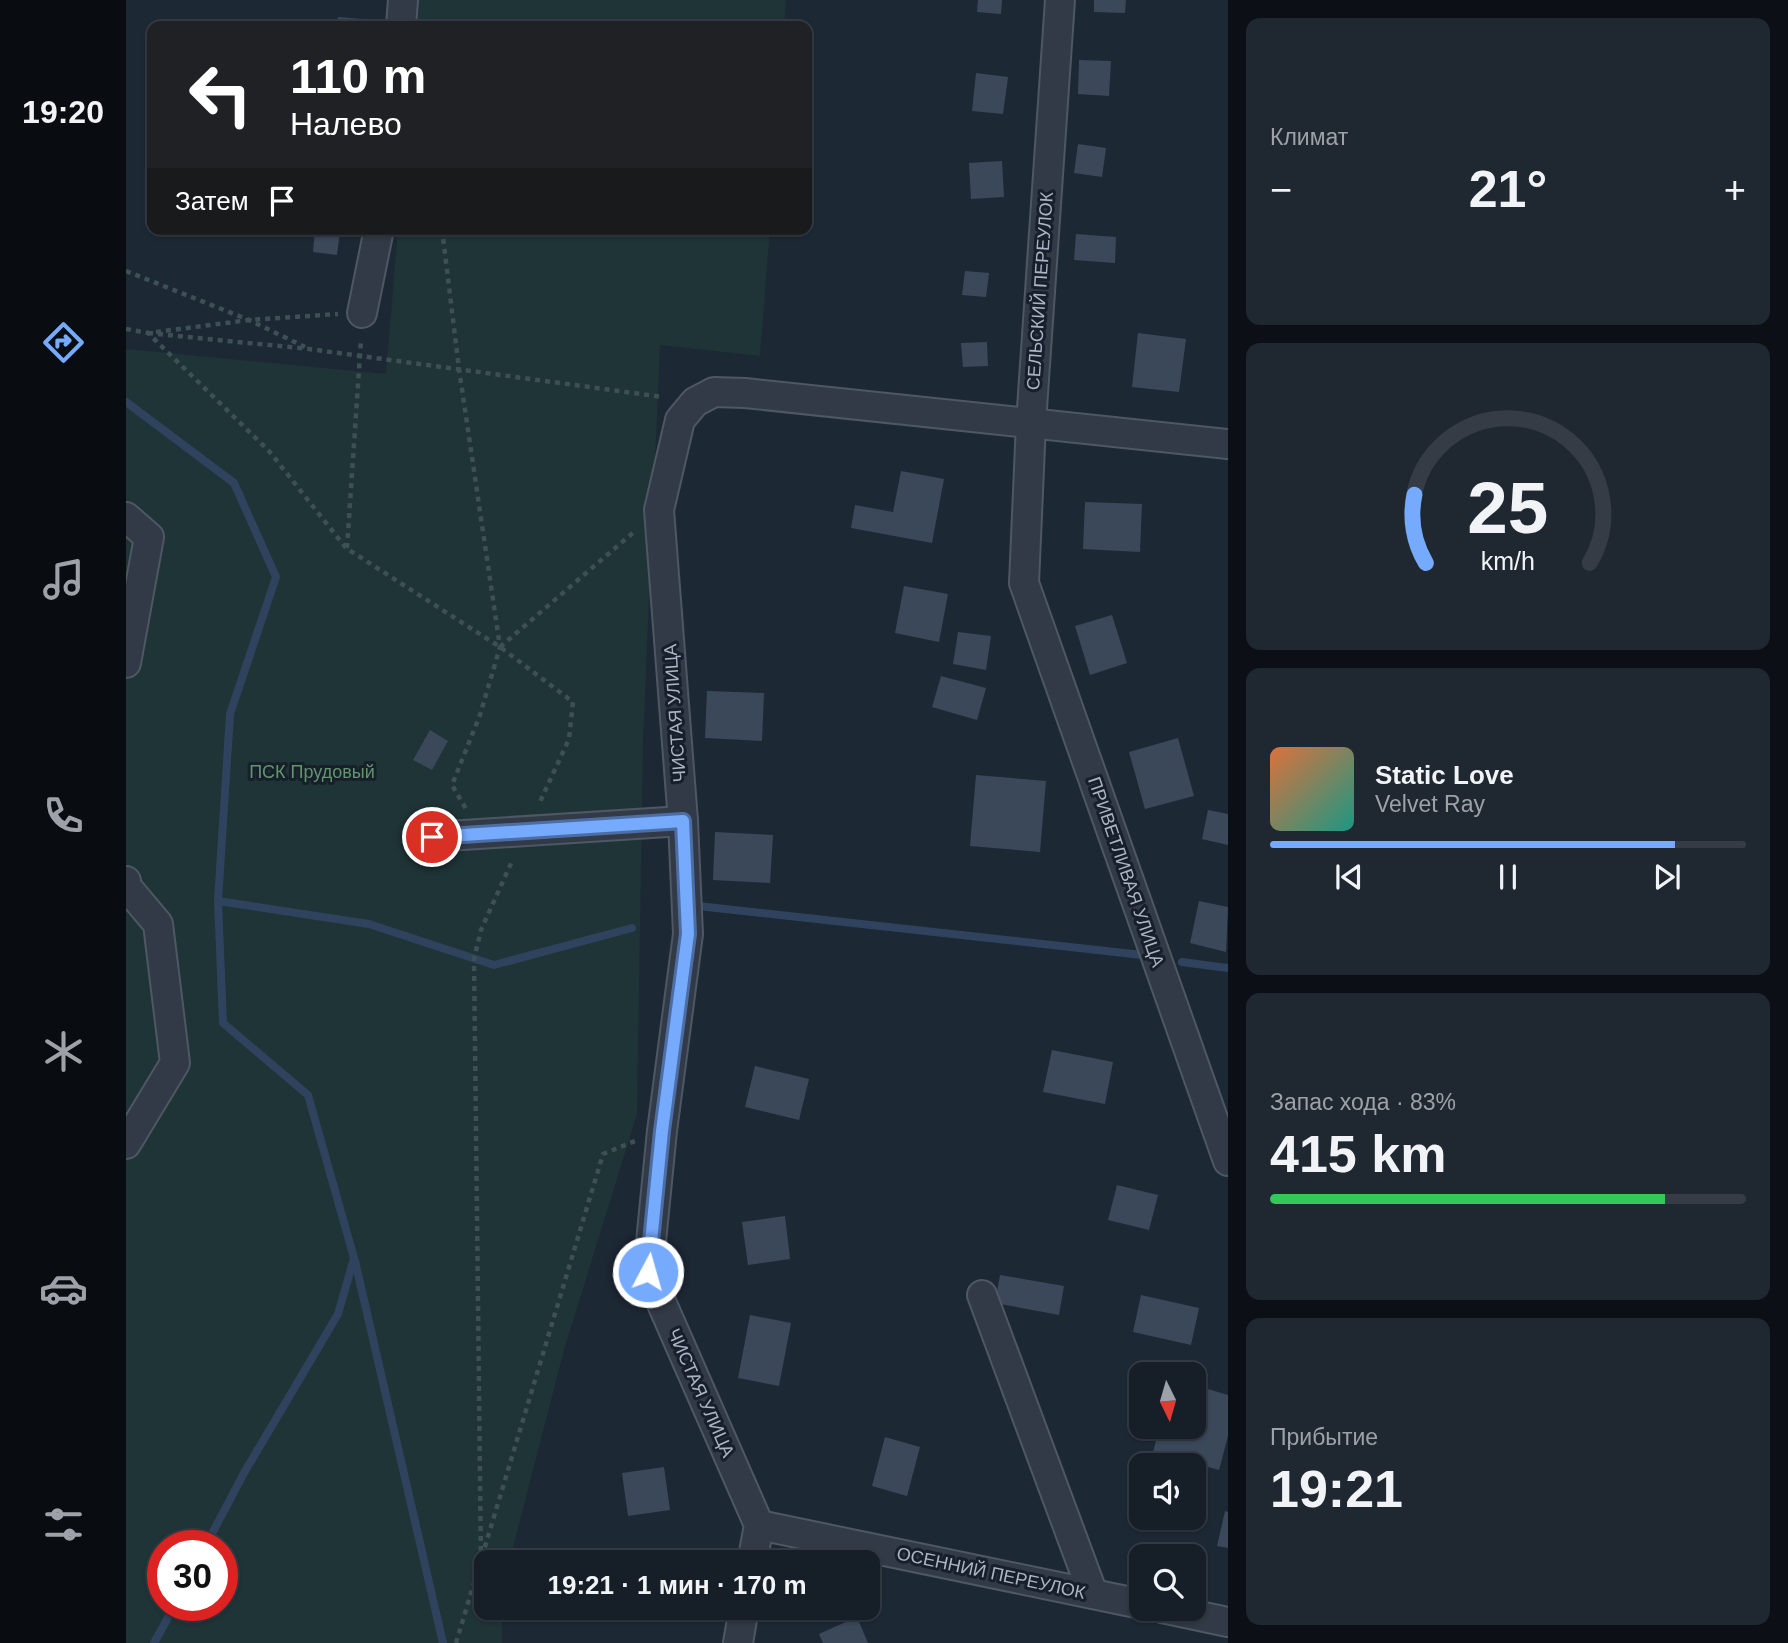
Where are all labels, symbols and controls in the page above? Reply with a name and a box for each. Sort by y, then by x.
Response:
icon: left [175,49,266,140]
text: 110 m [290,49,426,103]
text: 19:20 [22,94,104,130]
text: Налево [290,106,402,142]
text: Климат [1270,124,1348,150]
text: 21° [1469,160,1547,218]
text: − [1270,169,1292,211]
text: + [1724,169,1746,211]
icon: arrive [263,182,301,220]
text: Затем [175,186,249,216]
street label: СЕЛЬСКИЙ ПЕРЕУЛОК [1022,191,1057,391]
icon: directions [39,318,88,367]
text: 25 [1468,467,1548,548]
text: km/h [1481,546,1535,574]
icon: music [39,555,88,604]
street label: ЧИСТАЯ УЛИЦА [660,643,690,783]
text: Static Love [1375,760,1514,790]
park label: ПСК Прудовый [249,762,375,782]
street label: ПРИВЕТЛИВАЯ УЛИЦА [1084,774,1168,970]
icon: phone [39,791,88,840]
text: Velvet Ray [1375,791,1485,817]
pin [402,807,462,867]
icon: arrive [413,818,451,856]
icon: previous [1330,858,1368,896]
icon: pause [1489,858,1527,896]
icon: next [1648,858,1686,896]
icon: climate [39,1027,88,1076]
text: Запас хода · 83% [1270,1089,1456,1115]
text: 415 km [1270,1125,1446,1183]
position arrow [611,1235,685,1309]
icon: car [39,1264,88,1313]
street label: ЧИСТАЯ УЛИЦА [664,1326,738,1460]
north arrow [1129,1362,1206,1438]
map controls [1129,1362,1206,1621]
text: Прибытие [1270,1424,1378,1450]
button: sound [1129,1453,1206,1530]
text: 19:21 [1270,1460,1403,1518]
icon: filters [39,1500,88,1549]
speed limit sign: 30 [147,1530,238,1621]
street label: ОСЕННИЙ ПЕРЕУЛОК [895,1542,1088,1603]
button: search [1129,1544,1206,1621]
text: 19:21 · 1 мин · 170 m [547,1570,807,1600]

